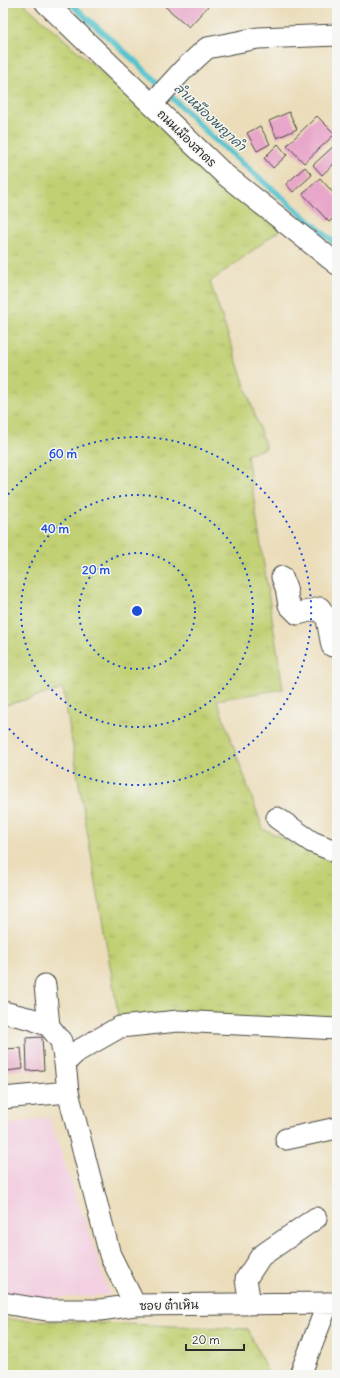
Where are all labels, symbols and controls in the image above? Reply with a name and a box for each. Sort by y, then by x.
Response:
water label: ลำเหมืองพญาคำ [171,79,250,155]
street label: ถนนเมืองสาตร [154,106,220,170]
text: 60 m [49,446,78,461]
text: 40 m [41,521,70,536]
text: 20 m [82,562,110,577]
centre of rings [130,604,144,618]
street label: ซอย ต๋าเหิน [139,1297,199,1313]
scale bar [186,1326,244,1352]
text: 20 m [192,1332,220,1347]

